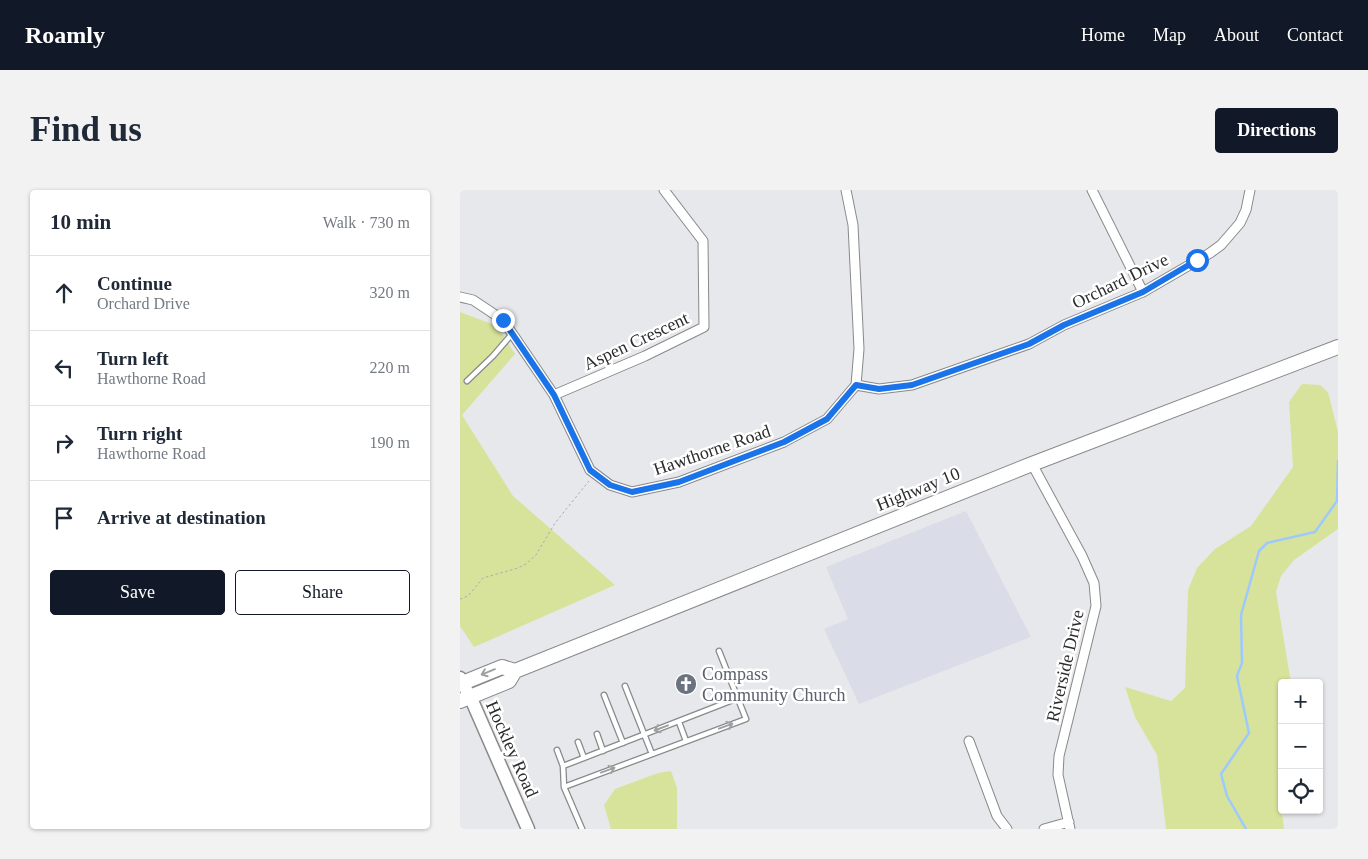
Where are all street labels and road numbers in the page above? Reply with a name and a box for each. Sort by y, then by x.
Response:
street label: Orchard Drive [1069,249,1171,313]
street label: Aspen Crescent [580,308,692,374]
street label: Hawthorne Road [651,421,773,479]
street label: Highway 10 [873,463,963,515]
street label: Riverside Drive [1042,608,1088,724]
street label: Hockley Road [482,698,542,800]

